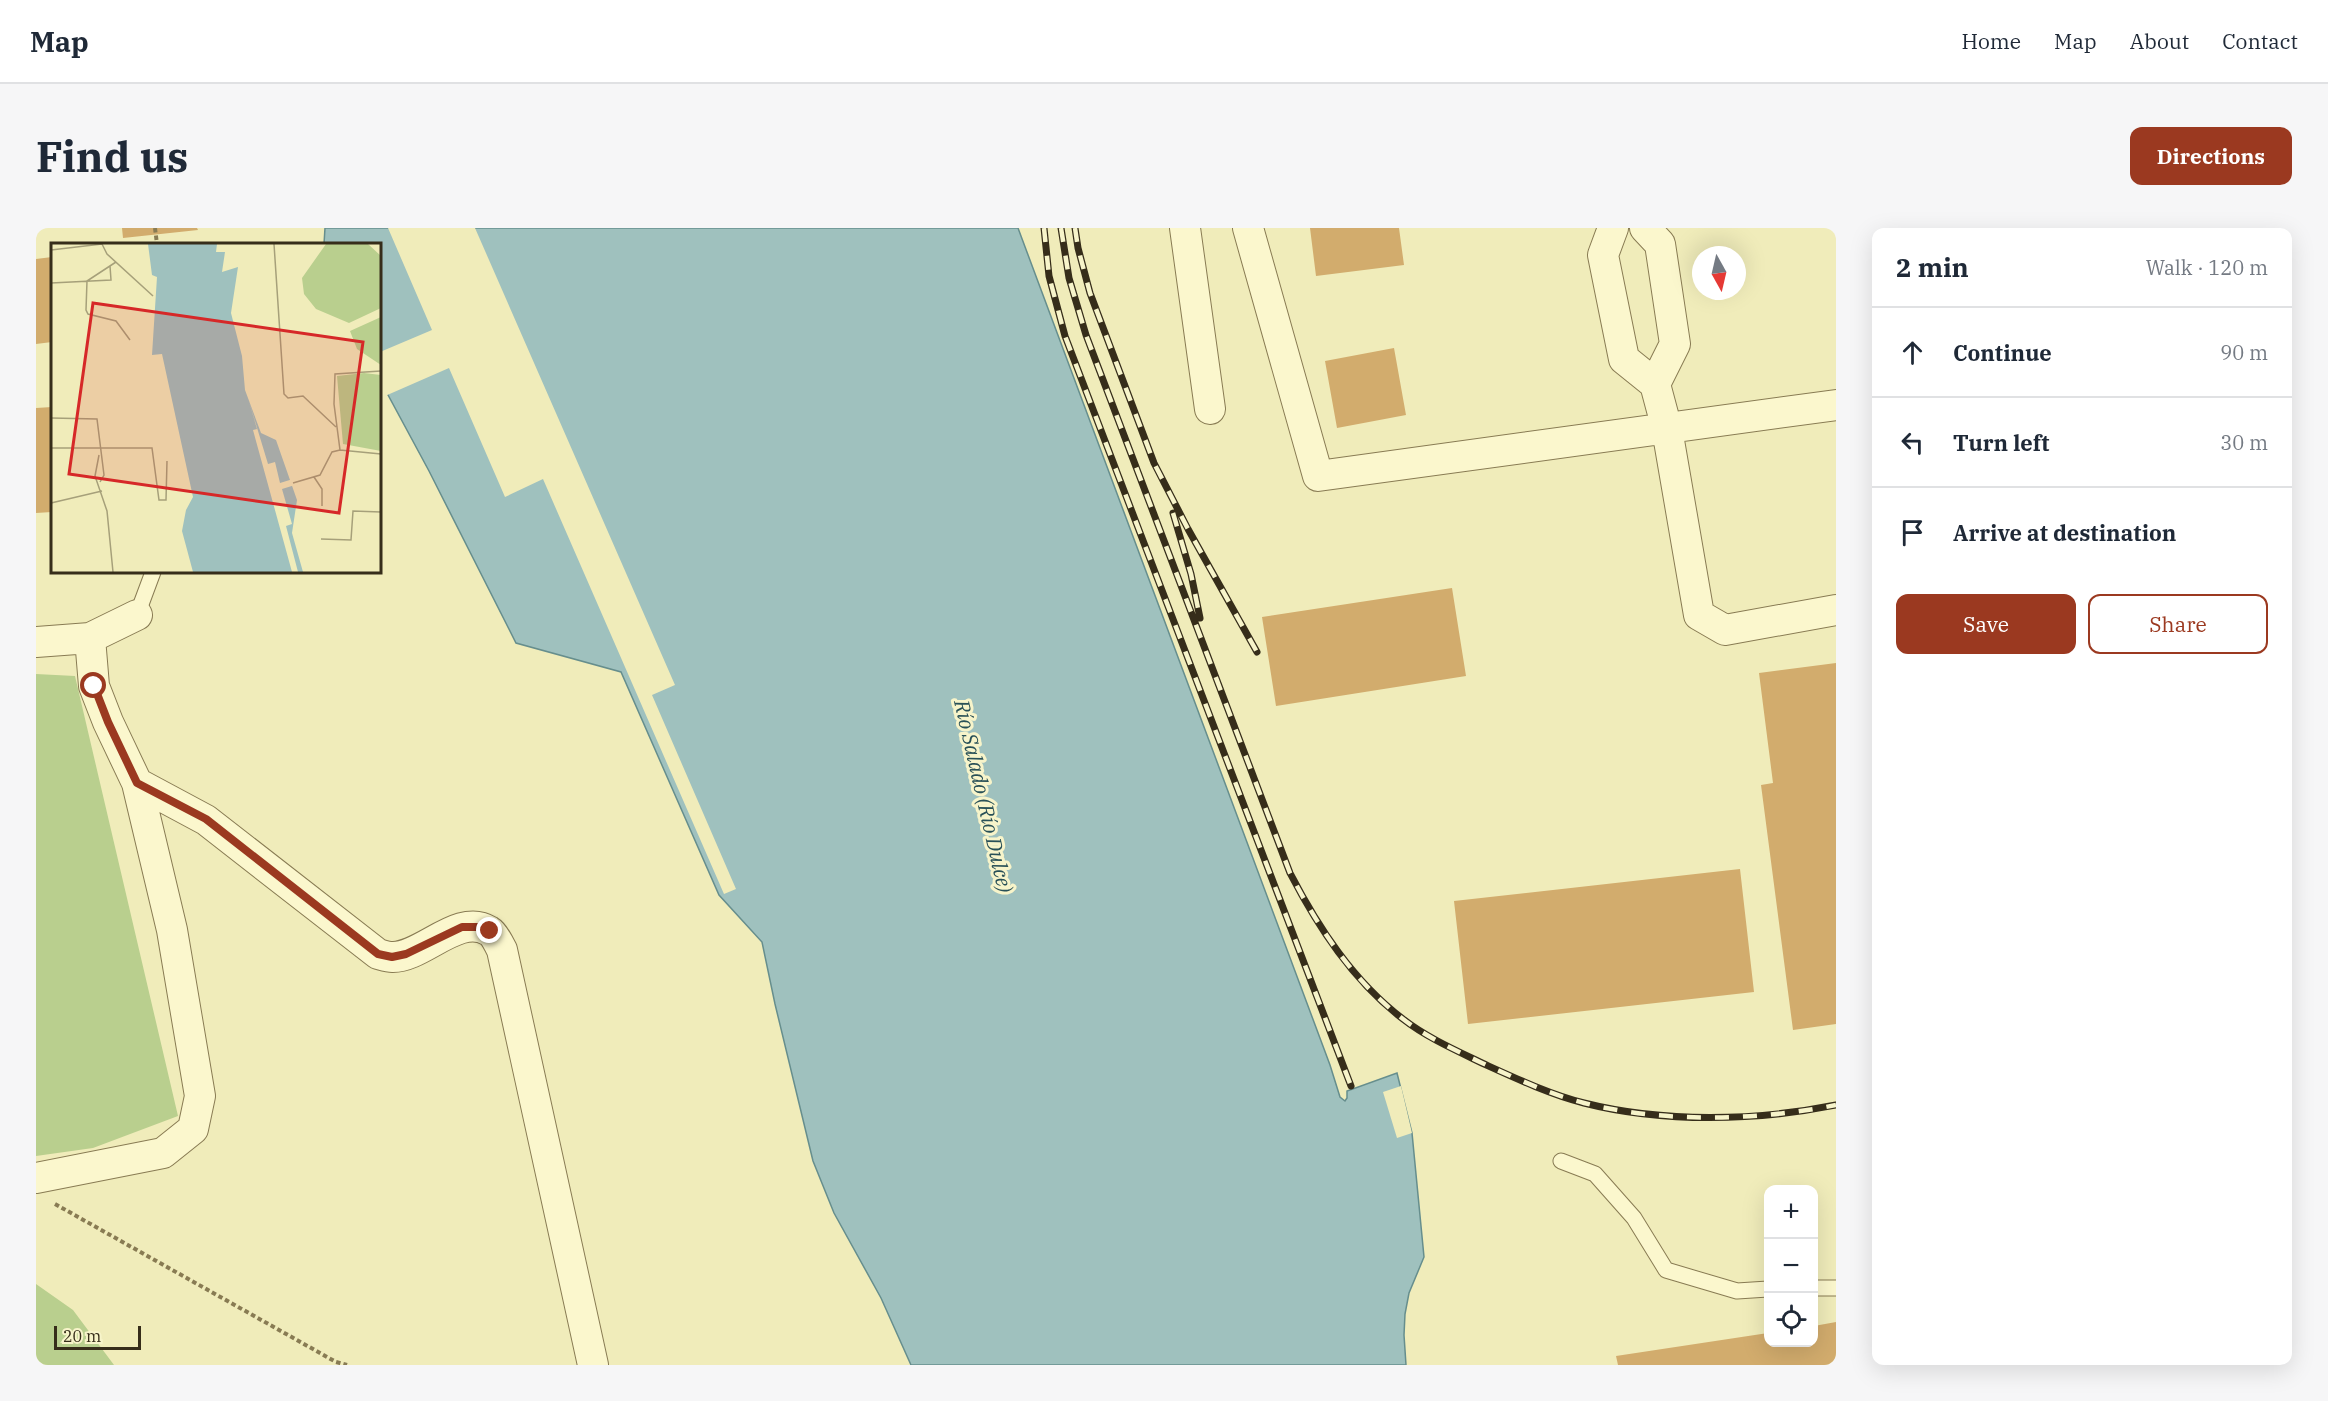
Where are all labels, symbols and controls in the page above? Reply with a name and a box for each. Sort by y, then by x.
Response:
text: Map [30,23,89,60]
text: Home [1961,27,2021,55]
text: Map [2054,27,2097,55]
text: About [2130,27,2189,55]
text: Contact [2222,27,2298,55]
button: Directions [2130,127,2292,185]
text: Find us [36,129,188,184]
inset map [51,243,381,573]
north arrow [1692,246,1746,300]
text: 2 min [1896,250,1969,284]
text: Walk · 120 m [2146,254,2268,281]
icon: ahead [1896,336,1929,369]
text: Continue [1953,338,2052,367]
text: 90 m [2220,339,2268,366]
icon: left [1896,426,1929,459]
text: Turn left [1953,428,2049,457]
text: 30 m [2220,429,2268,456]
icon: arrive [1896,516,1929,549]
text: Arrive at destination [1953,518,2176,547]
button: Save [1896,594,2076,654]
button: Share [2088,594,2268,654]
route start [80,672,106,698]
water label: Río Salado (Río Dulce) [948,696,1020,895]
route end [476,917,502,943]
map controls [1764,1185,1818,1347]
button: + [1764,1185,1818,1239]
button: − [1764,1239,1818,1293]
button: locate [1764,1293,1818,1347]
scale bar [54,1323,141,1350]
text: 20 m [63,1326,101,1346]

